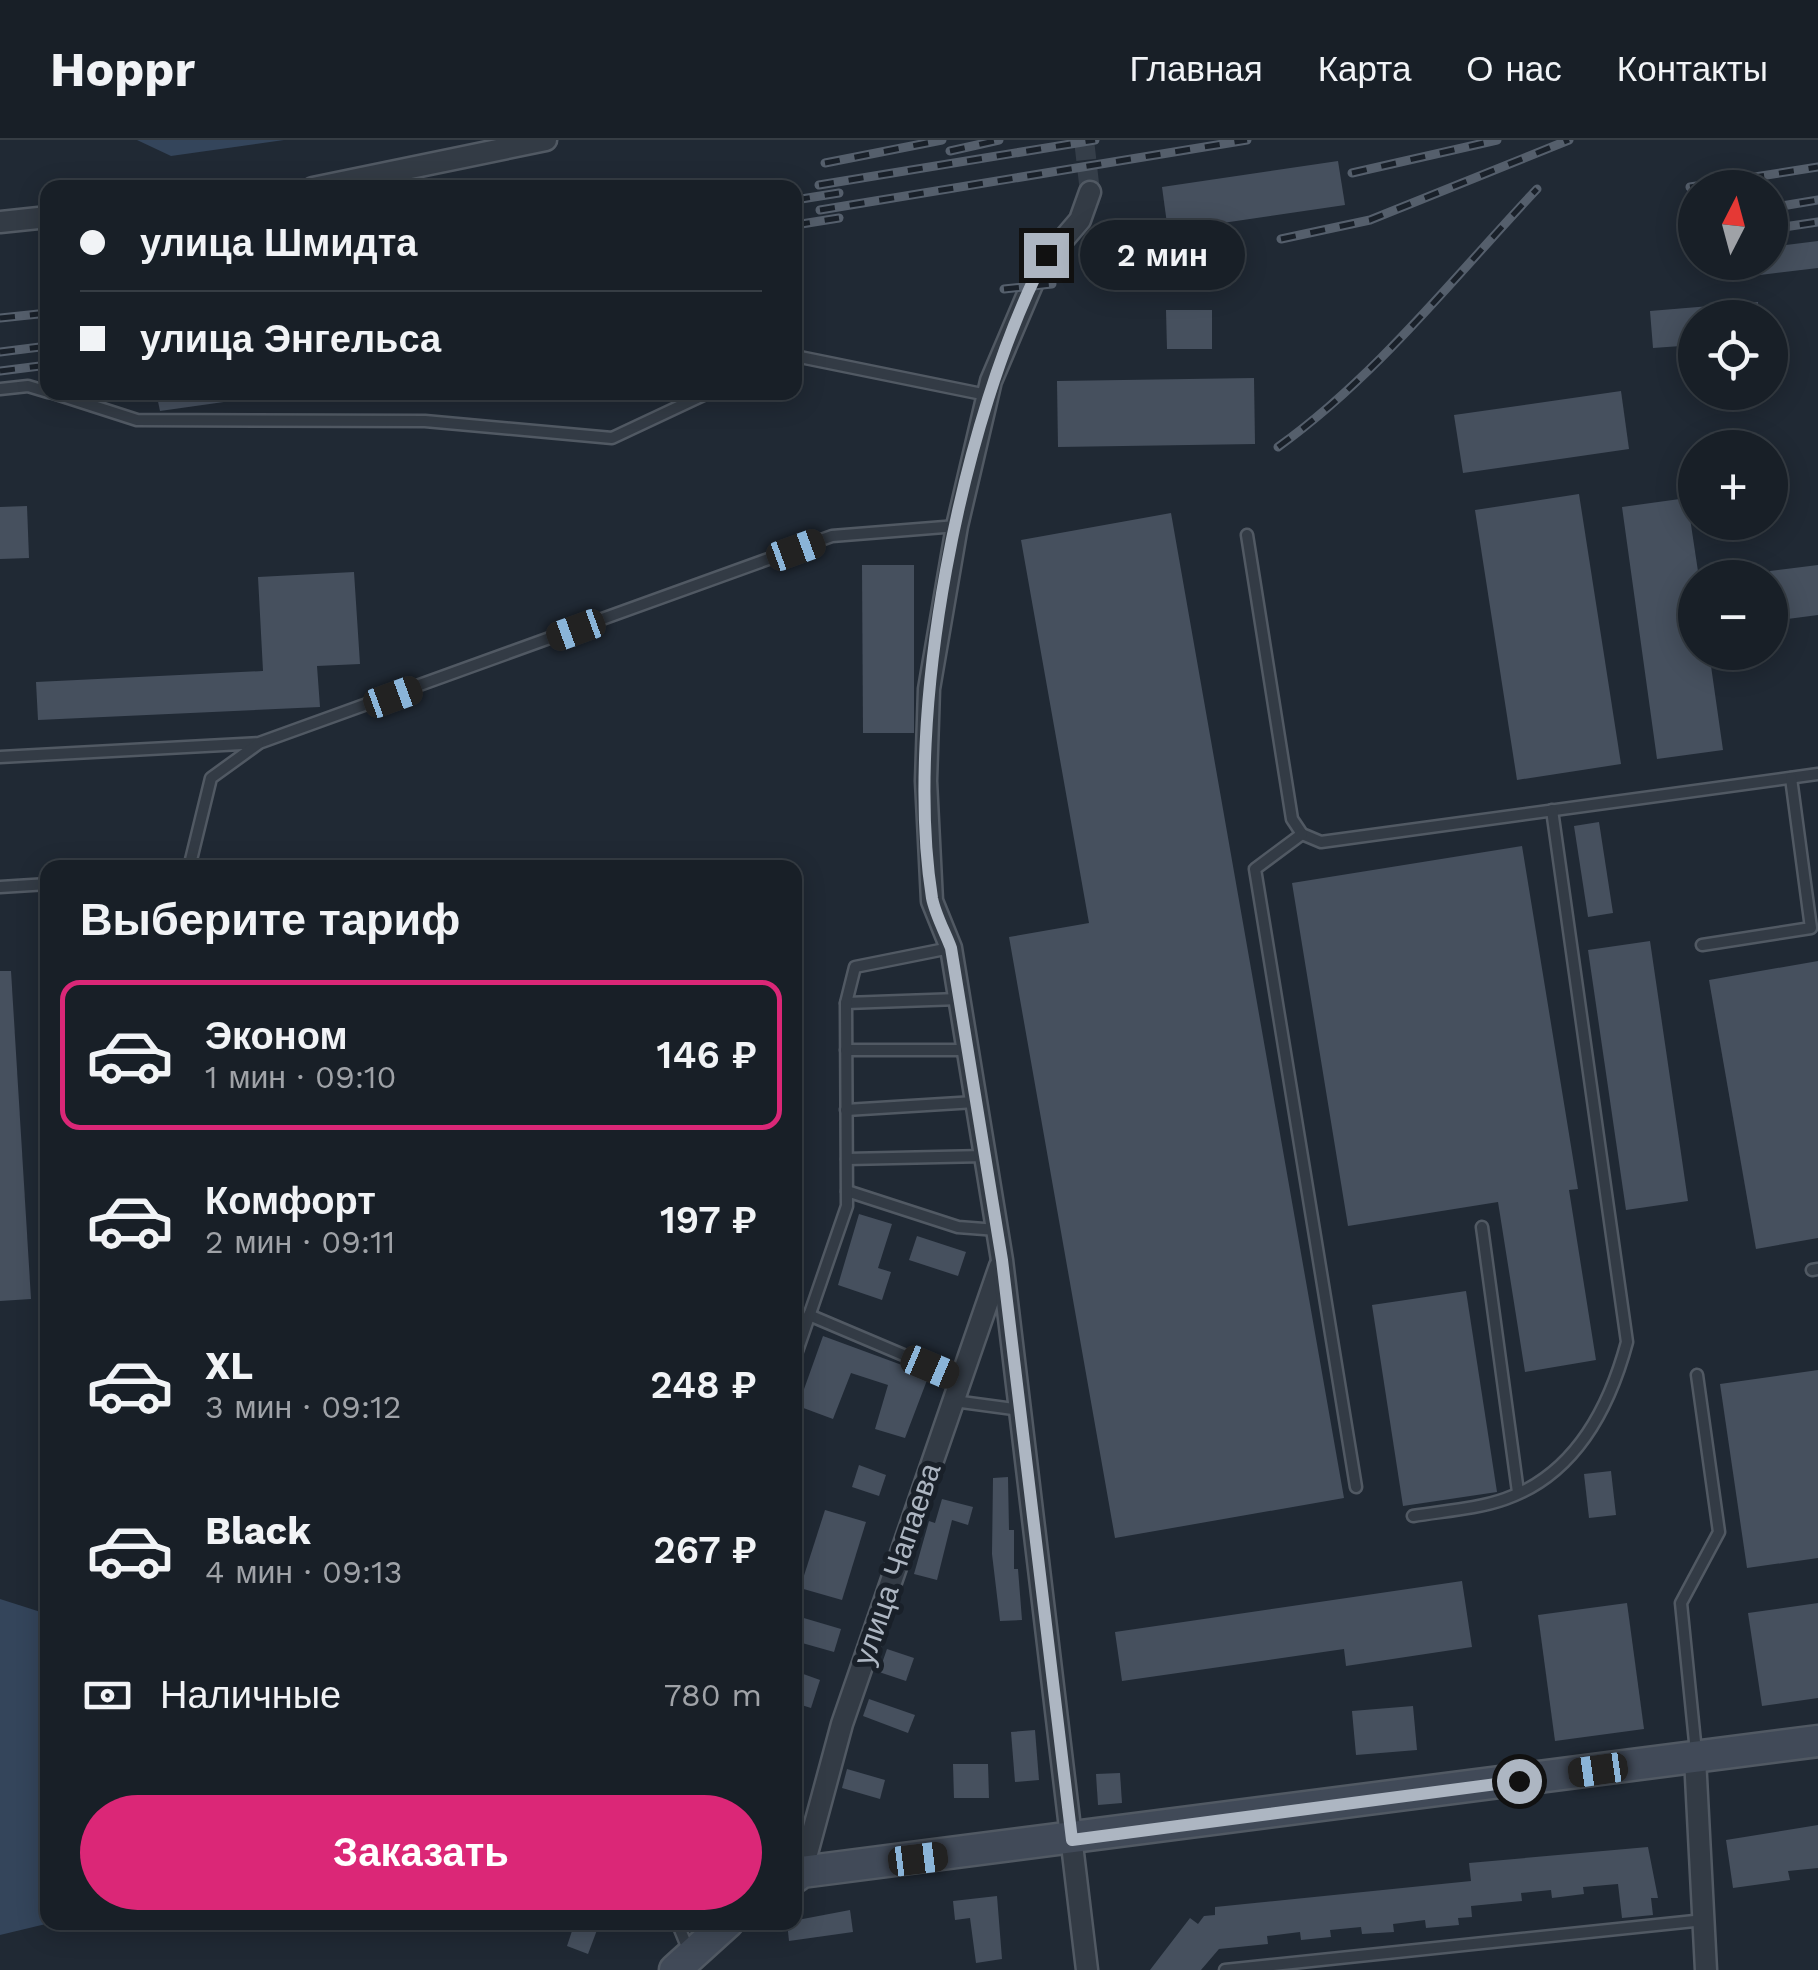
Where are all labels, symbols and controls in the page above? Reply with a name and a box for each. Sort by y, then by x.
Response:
text: Hoppr [50,41,195,98]
text: Главная [1129,48,1263,90]
text: Карта [1318,48,1411,90]
text: О нас [1466,48,1562,90]
text: Контакты [1617,48,1768,90]
north arrow [1678,170,1788,280]
map controls [1678,170,1788,670]
callout: 2 мин [1081,220,1246,290]
text: улица Шмидта [140,221,417,265]
route end [1024,233,1069,278]
text: 2 мин [1117,236,1208,274]
button: locate [1678,300,1788,410]
text: улица Энгельса [140,317,441,361]
button: + [1678,430,1788,540]
car [763,526,829,574]
button: − [1678,560,1788,670]
car [543,606,609,654]
car [360,673,426,721]
text: Выберите тариф [80,893,460,946]
icon: car [85,1010,175,1100]
text: Эконом [205,1014,348,1058]
text: 146 ₽ [657,1033,757,1077]
text: 1 мин · 09:10 [205,1058,397,1096]
icon: car [85,1175,175,1265]
text: Комфорт [205,1179,376,1223]
text: 197 ₽ [660,1198,757,1242]
text: 2 мин · 09:11 [205,1223,395,1261]
icon: car [85,1340,175,1430]
car [897,1341,963,1393]
text: XL [205,1344,253,1388]
text: 248 ₽ [650,1363,757,1407]
text: 3 мин · 09:12 [205,1388,401,1426]
street label: улица Чапаева [846,1458,948,1669]
icon: car [85,1505,175,1595]
text: Black [205,1509,311,1553]
text: 267 ₽ [653,1528,757,1572]
text: 4 мин · 09:13 [205,1553,402,1591]
icon: cash [80,1668,135,1723]
text: Наличные [160,1673,341,1717]
text: 780 m [664,1676,762,1714]
car [1566,1751,1630,1789]
route start [1497,1759,1542,1804]
button: Заказать [80,1795,762,1910]
car [886,1840,950,1878]

